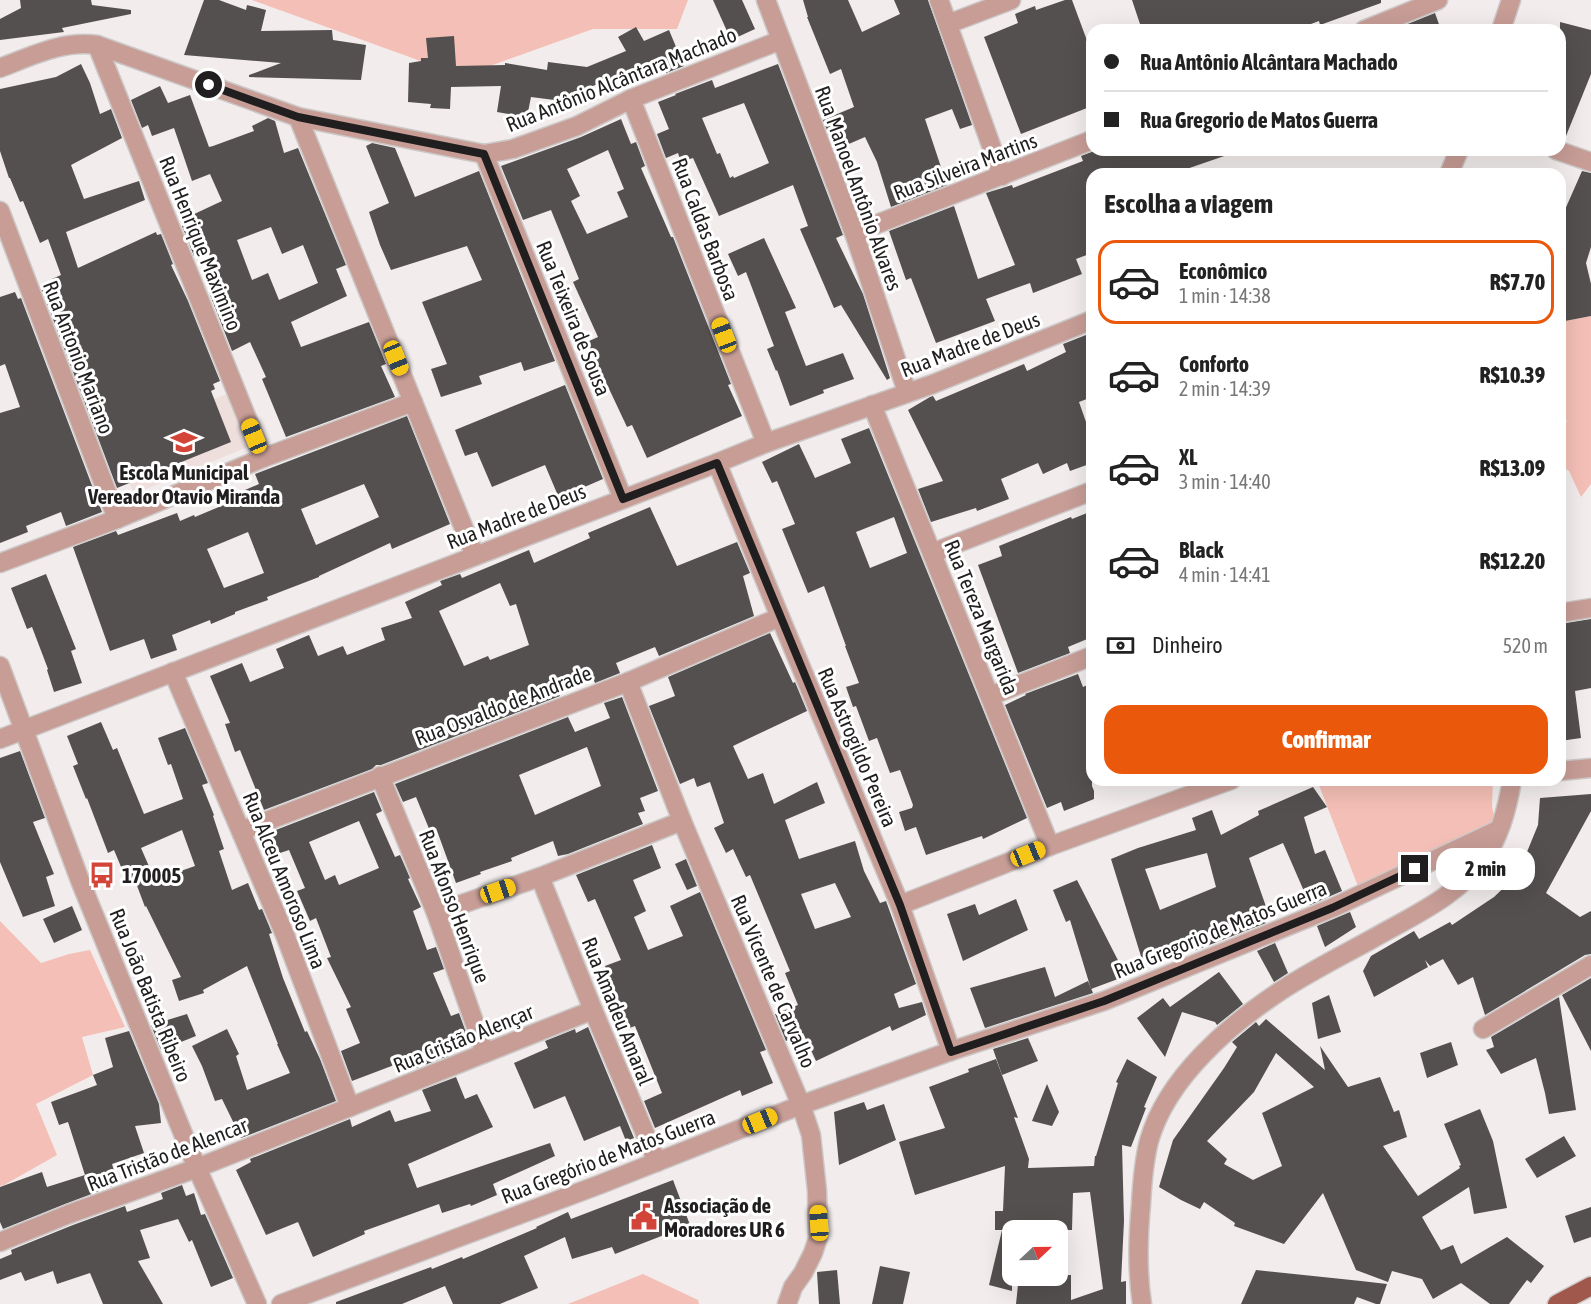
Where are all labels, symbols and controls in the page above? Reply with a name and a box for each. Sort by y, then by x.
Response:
street label: Rua Antônio Alcântara Machado [502,22,740,136]
text: Rua Antônio Alcântara Machado [1140,49,1398,75]
route start [195,71,222,98]
street label: Rua Manoel Antônio Alvares [811,82,907,294]
text: Rua Gregorio de Matos Guerra [1140,107,1378,133]
street label: Rua Silveira Martins [890,128,1040,204]
street label: Rua Henrique Maximino [155,152,247,334]
street label: Rua Caldas Barbosa [668,154,744,304]
text: Escolha a viagem [1104,188,1273,219]
street label: Rua Teixeira de Sousa [532,237,616,399]
icon: car [1107,255,1161,309]
text: Econômico [1179,258,1267,284]
text: R$7.70 [1490,269,1545,295]
street label: Rua Antonio Mariano [39,277,119,437]
text: 1 min · 14:38 [1179,284,1271,307]
street label: Rua Madre de Deus [897,306,1043,382]
car [709,315,739,355]
car [381,338,411,378]
icon: car [1107,348,1161,402]
text: Conforto [1179,351,1249,377]
text: R$10.39 [1479,362,1545,388]
text: 2 min · 14:39 [1179,377,1271,400]
car [239,416,269,456]
school or university icon: Escola Municipal Vereador Otavio Miranda [169,427,199,457]
icon: car [1107,441,1161,495]
text: XL [1179,444,1197,470]
text: R$13.09 [1479,455,1545,481]
place label: Escola Municipal Vereador Otavio Miranda [87,460,280,508]
text: 3 min · 14:40 [1179,470,1271,493]
street label: Rua Madre de Deus [443,478,589,554]
icon: car [1107,534,1161,588]
street label: Rua Tereza Margarida [940,536,1024,698]
text: Black [1179,537,1223,563]
text: R$12.20 [1479,548,1545,574]
text: 4 min · 14:41 [1179,563,1271,586]
icon: cash [1104,629,1137,662]
text: Dinheiro [1152,632,1223,658]
text: 520 m [1503,634,1548,657]
street label: Rua Osvaldo de Andrade [411,660,595,750]
street label: Rua Astrogildo Pereira [814,664,902,830]
button: Confirmar [1104,705,1548,774]
street label: Rua Alceu Amoroso Lima [239,788,331,972]
street label: Rua Afonso Henrique [415,826,495,986]
car [1008,839,1048,869]
callout: 2 min [1436,848,1535,890]
route end [1401,855,1428,882]
text: 2 min [1465,857,1506,880]
bus stop icon: 170005 [87,860,117,890]
place label: 170005 [122,863,181,887]
street label: Rua Gregorio de Matos Guerra [1110,875,1330,983]
car [478,877,518,905]
street label: Rua Vicente de Carvalho [727,891,821,1071]
street label: Rua João Batista Ribeiro [105,905,197,1085]
street label: Rua Amadeu Amaral [577,934,659,1089]
street label: Rua Cristão Alençar [390,999,537,1077]
street label: Rua Gregório de Matos Guerra [498,1104,718,1208]
car [740,1106,780,1136]
street label: Rua Tristão de Alencar [83,1112,251,1196]
place label: Associação de Moradores UR 6 [663,1193,785,1241]
public building icon: Associação de Moradores UR 6 [629,1202,659,1232]
car [809,1204,829,1242]
north arrow [1002,1220,1068,1286]
map controls [1002,1220,1068,1286]

